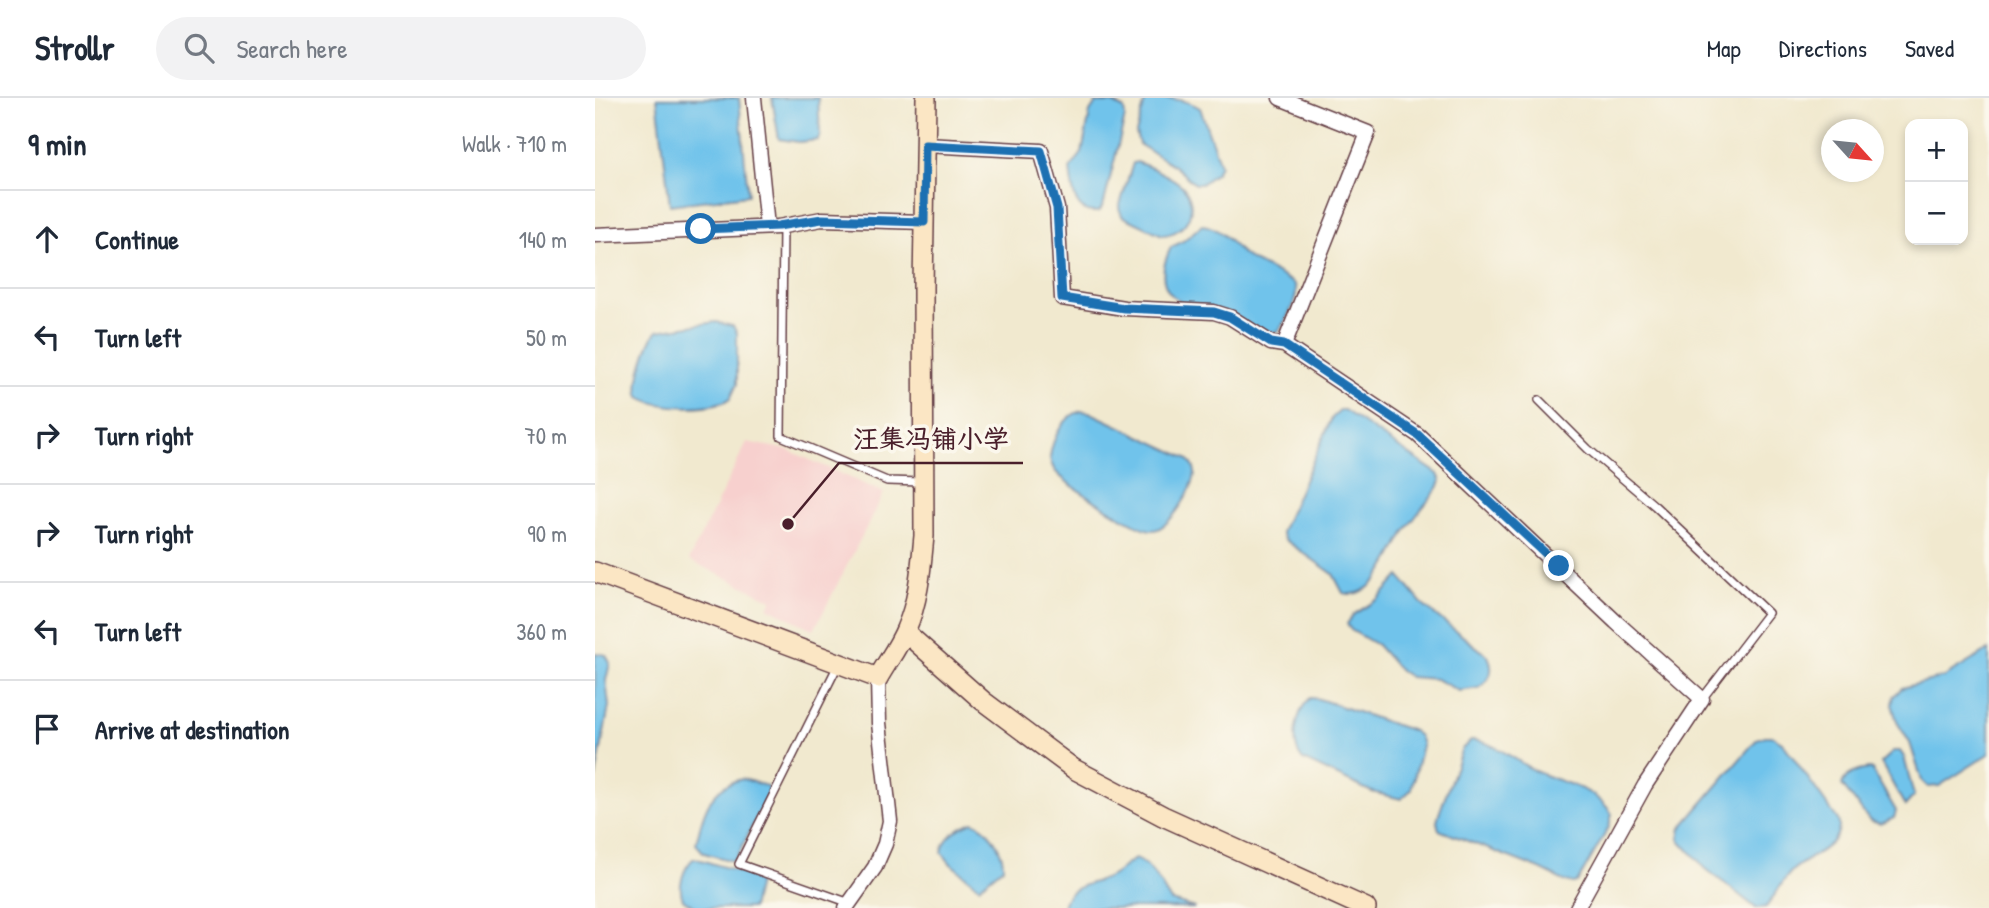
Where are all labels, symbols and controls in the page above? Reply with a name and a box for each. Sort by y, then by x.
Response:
search box [156,17,646,80]
text: Strollr [35,26,114,70]
icon: search [180,29,218,67]
text: Search here [236,31,348,66]
text: Map [1707,32,1741,64]
text: Directions [1779,32,1867,64]
text: Saved [1905,32,1954,64]
north arrow [1821,119,1884,182]
map controls [1905,119,1968,245]
button: + [1905,119,1968,182]
text: 9 min [28,124,87,164]
text: Walk · 710 m [462,128,567,159]
button: − [1905,182,1968,245]
route start [685,213,716,244]
icon: ahead [28,220,66,258]
text: Continue [95,222,179,257]
text: 140 m [519,224,567,255]
icon: left [28,318,66,356]
text: Turn left [95,320,181,355]
text: 50 m [526,322,567,353]
icon: right [28,416,66,454]
callout: 汪集冯铺小学 [839,416,1023,463]
text: Turn right [95,418,193,453]
text: 70 m [524,420,567,451]
text: 汪集冯铺小学 [853,421,1009,456]
icon: right [28,514,66,552]
text: Turn right [95,516,193,551]
text: 90 m [527,518,567,549]
route end [1543,550,1574,581]
icon: left [28,612,66,650]
text: Turn left [95,614,181,649]
text: 360 m [516,616,567,647]
icon: arrive [28,710,66,748]
text: Arrive at destination [95,712,290,747]

